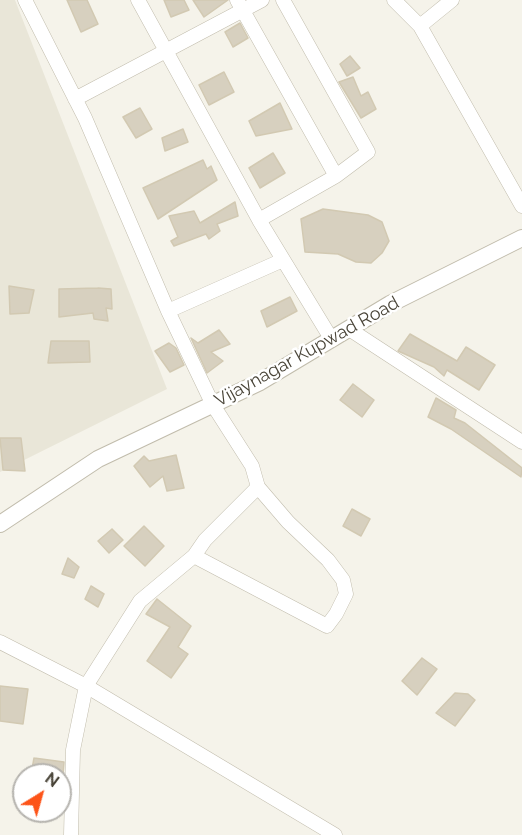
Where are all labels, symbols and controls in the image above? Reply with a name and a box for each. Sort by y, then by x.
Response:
street label: Vijaynagar Kupwad Road [211,292,403,412]
north arrow [12,763,72,823]
text: N [41,769,63,791]

